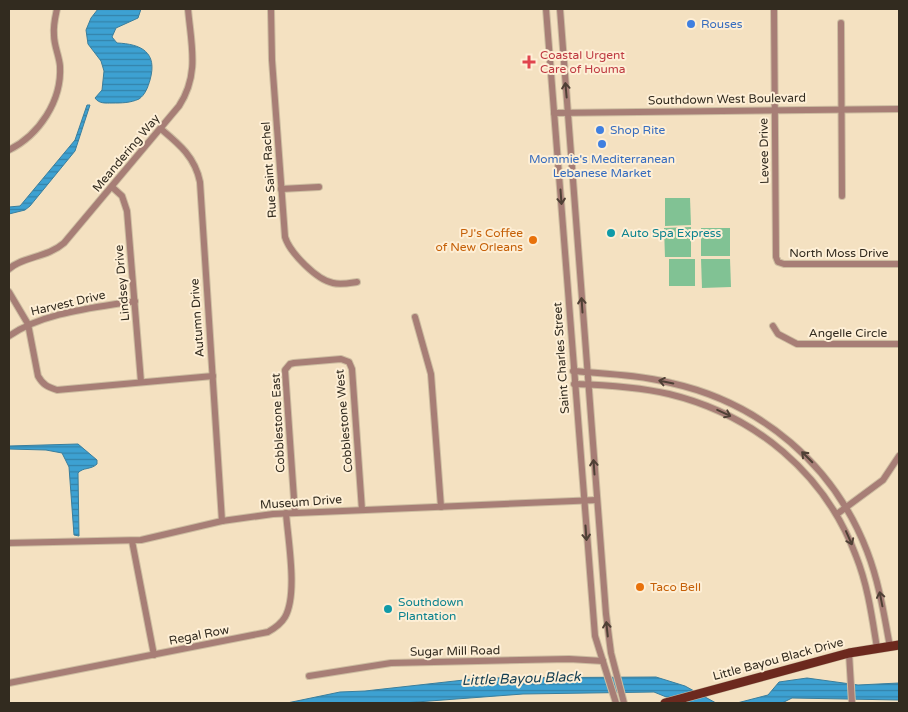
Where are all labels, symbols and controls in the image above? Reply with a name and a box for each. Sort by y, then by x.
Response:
place label: Rouses [701,17,743,31]
marker: Rouses [685,18,697,30]
place label: Coastal Urgent Care of Houma [540,48,626,76]
marker: Coastal Urgent Care of Houma [522,55,536,69]
one-way arrow [561,83,571,99]
street label: Southdown West Boulevard [648,91,806,107]
street label: Meandering Way [89,111,163,195]
street label: Levee Drive [756,118,772,184]
street label: Rue Saint Rachel [259,121,279,219]
place label: Shop Rite [610,123,666,137]
marker: Shop Rite [594,124,606,136]
marker: Mommie's Mediterranean Lebanese Market [596,138,608,150]
place label: Mommie's Mediterranean Lebanese Market [529,152,675,180]
one-way arrow [556,188,565,204]
place label: PJ's Coffee of New Orleans [435,226,523,254]
place label: Auto Spa Express [621,226,721,240]
marker: Auto Spa Express [605,227,617,239]
marker: PJ's Coffee of New Orleans [527,234,539,246]
street label: Lindsey Drive [112,244,132,322]
street label: North Moss Drive [789,246,889,260]
street label: Autumn Drive [187,278,207,358]
street label: Harvest Drive [29,288,107,318]
one-way arrow [578,297,587,313]
street label: Saint Charles Street [550,301,572,414]
street label: Angelle Circle [809,326,887,340]
street label: Cobblestone West [332,368,355,473]
street label: Cobblestone East [268,372,288,473]
one-way arrow [658,376,674,386]
one-way arrow [716,409,731,418]
one-way arrow [801,451,813,463]
one-way arrow [590,459,599,475]
street label: Museum Drive [259,492,343,512]
one-way arrow [581,525,590,541]
one-way arrow [844,530,854,545]
place label: Taco Bell [650,580,701,594]
marker: Taco Bell [634,581,646,593]
one-way arrow [876,591,885,607]
place label: Southdown Plantation [398,595,464,623]
marker: Southdown Plantation [382,603,394,615]
one-way arrow [602,621,612,637]
street label: Regal Row [168,622,231,648]
street label: Little Bayou Black Drive [711,635,845,683]
street label: Sugar Mill Road [410,643,500,659]
water label: Little Bayou Black [461,668,582,689]

